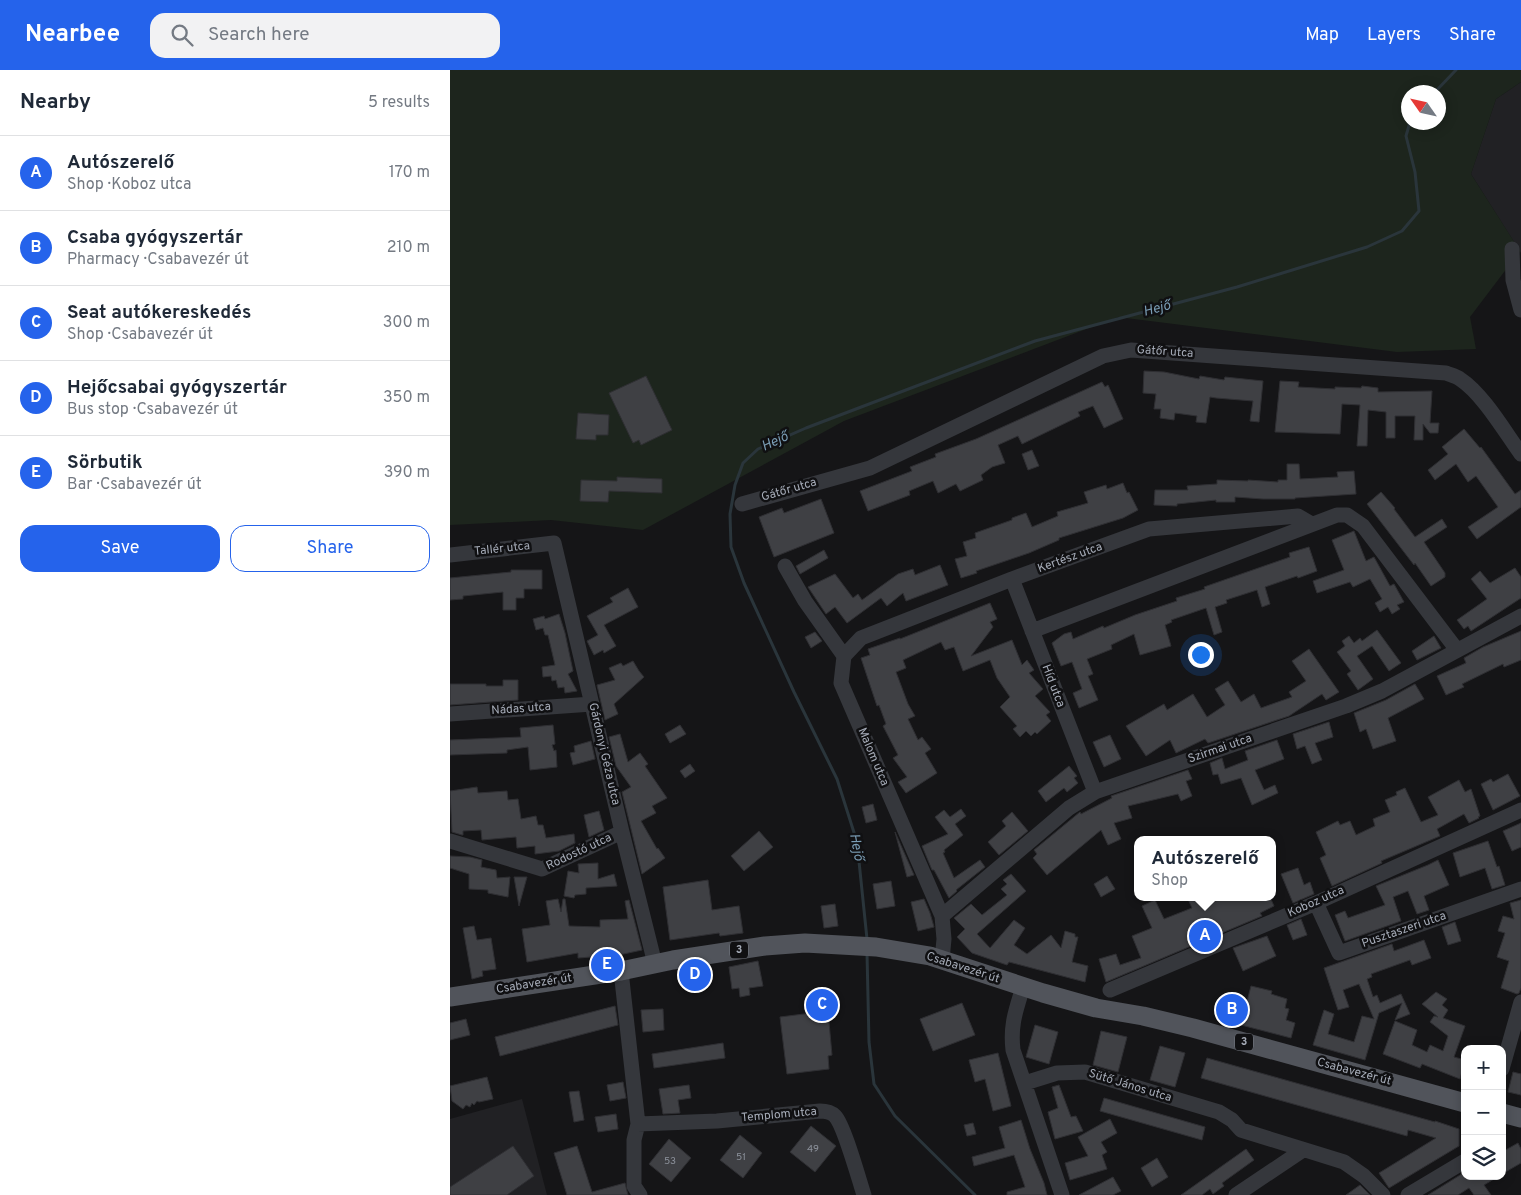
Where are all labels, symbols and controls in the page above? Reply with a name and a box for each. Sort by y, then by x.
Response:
search box [150,13,500,58]
text: Nearbee [25,20,120,50]
icon: search [168,21,196,49]
text: Search here [208,23,310,47]
text: Map [1305,24,1339,47]
text: Layers [1367,24,1421,47]
text: Share [1449,24,1496,47]
north arrow [1401,85,1446,130]
text: Nearby [20,89,91,116]
text: 5 results [368,93,430,113]
text: Autószerelő [67,151,174,175]
text: A [30,163,42,183]
text: 170 m [389,163,430,183]
text: Shop · Koboz utca [67,175,191,195]
text: Csaba gyógyszertár [67,226,243,250]
text: B [30,238,42,258]
text: 210 m [387,238,430,258]
text: Pharmacy · Csabavezér út [67,250,249,270]
water label: Hejő [1142,297,1175,321]
text: Seat autókereskedés [67,301,251,325]
text: C [31,313,41,333]
text: 300 m [383,313,430,333]
text: Shop · Csabavezér út [67,325,213,345]
street label: Gátőr utca [1136,342,1194,362]
text: Hejőcsabai gyógyszertár [67,376,287,400]
text: D [30,388,42,408]
text: 350 m [383,388,430,408]
text: Bus stop · Csabavezér út [67,400,238,420]
water label: Hejő [759,427,793,456]
text: Sörbutik [67,451,143,475]
text: E [31,463,41,483]
text: 390 m [384,463,430,483]
text: Bar · Csabavezér út [67,475,202,495]
street label: Gátőr utca [760,475,818,505]
button: Save [20,525,220,572]
button: Share [230,525,430,572]
street label: Tallér utca [473,538,531,560]
street label: Kertész utca [1035,539,1105,577]
your location [1188,642,1214,668]
street label: Híd utca [1038,662,1068,710]
street label: Nádas utca [491,699,551,719]
street label: Gárdonyi Géza utca [584,701,624,807]
street label: Malom utca [854,725,892,789]
street label: Szirmai utca [1186,731,1254,767]
street label: Rodostó utca [544,830,614,874]
water label: Hejő [845,832,867,865]
popup [1134,836,1276,901]
text: Autószerelő [1151,847,1259,871]
text: Shop [1151,871,1188,891]
street label: Koboz utca [1285,882,1347,922]
street label: Pusztaszeri utca [1360,908,1448,952]
pin: A [1189,917,1221,955]
road number: 3 [730,942,748,958]
pin: E [591,946,623,984]
street label: Csabavezér út [924,949,1002,987]
pin: D [679,956,711,994]
street label: Csabavezér út [495,970,573,998]
pin: C [806,986,838,1024]
pin: B [1216,991,1248,1029]
road number: 3 [1235,1034,1253,1050]
map controls [1461,1045,1506,1180]
button: + [1461,1045,1506,1090]
street label: Csabavezér út [1315,1054,1393,1090]
street label: Sütő János utca [1087,1066,1173,1106]
button: − [1461,1090,1506,1135]
street label: Templom utca [741,1104,817,1126]
button: layers [1461,1135,1506,1180]
house number: 49 [807,1143,819,1156]
house number: 51 [736,1151,746,1164]
house number: 53 [664,1155,676,1168]

